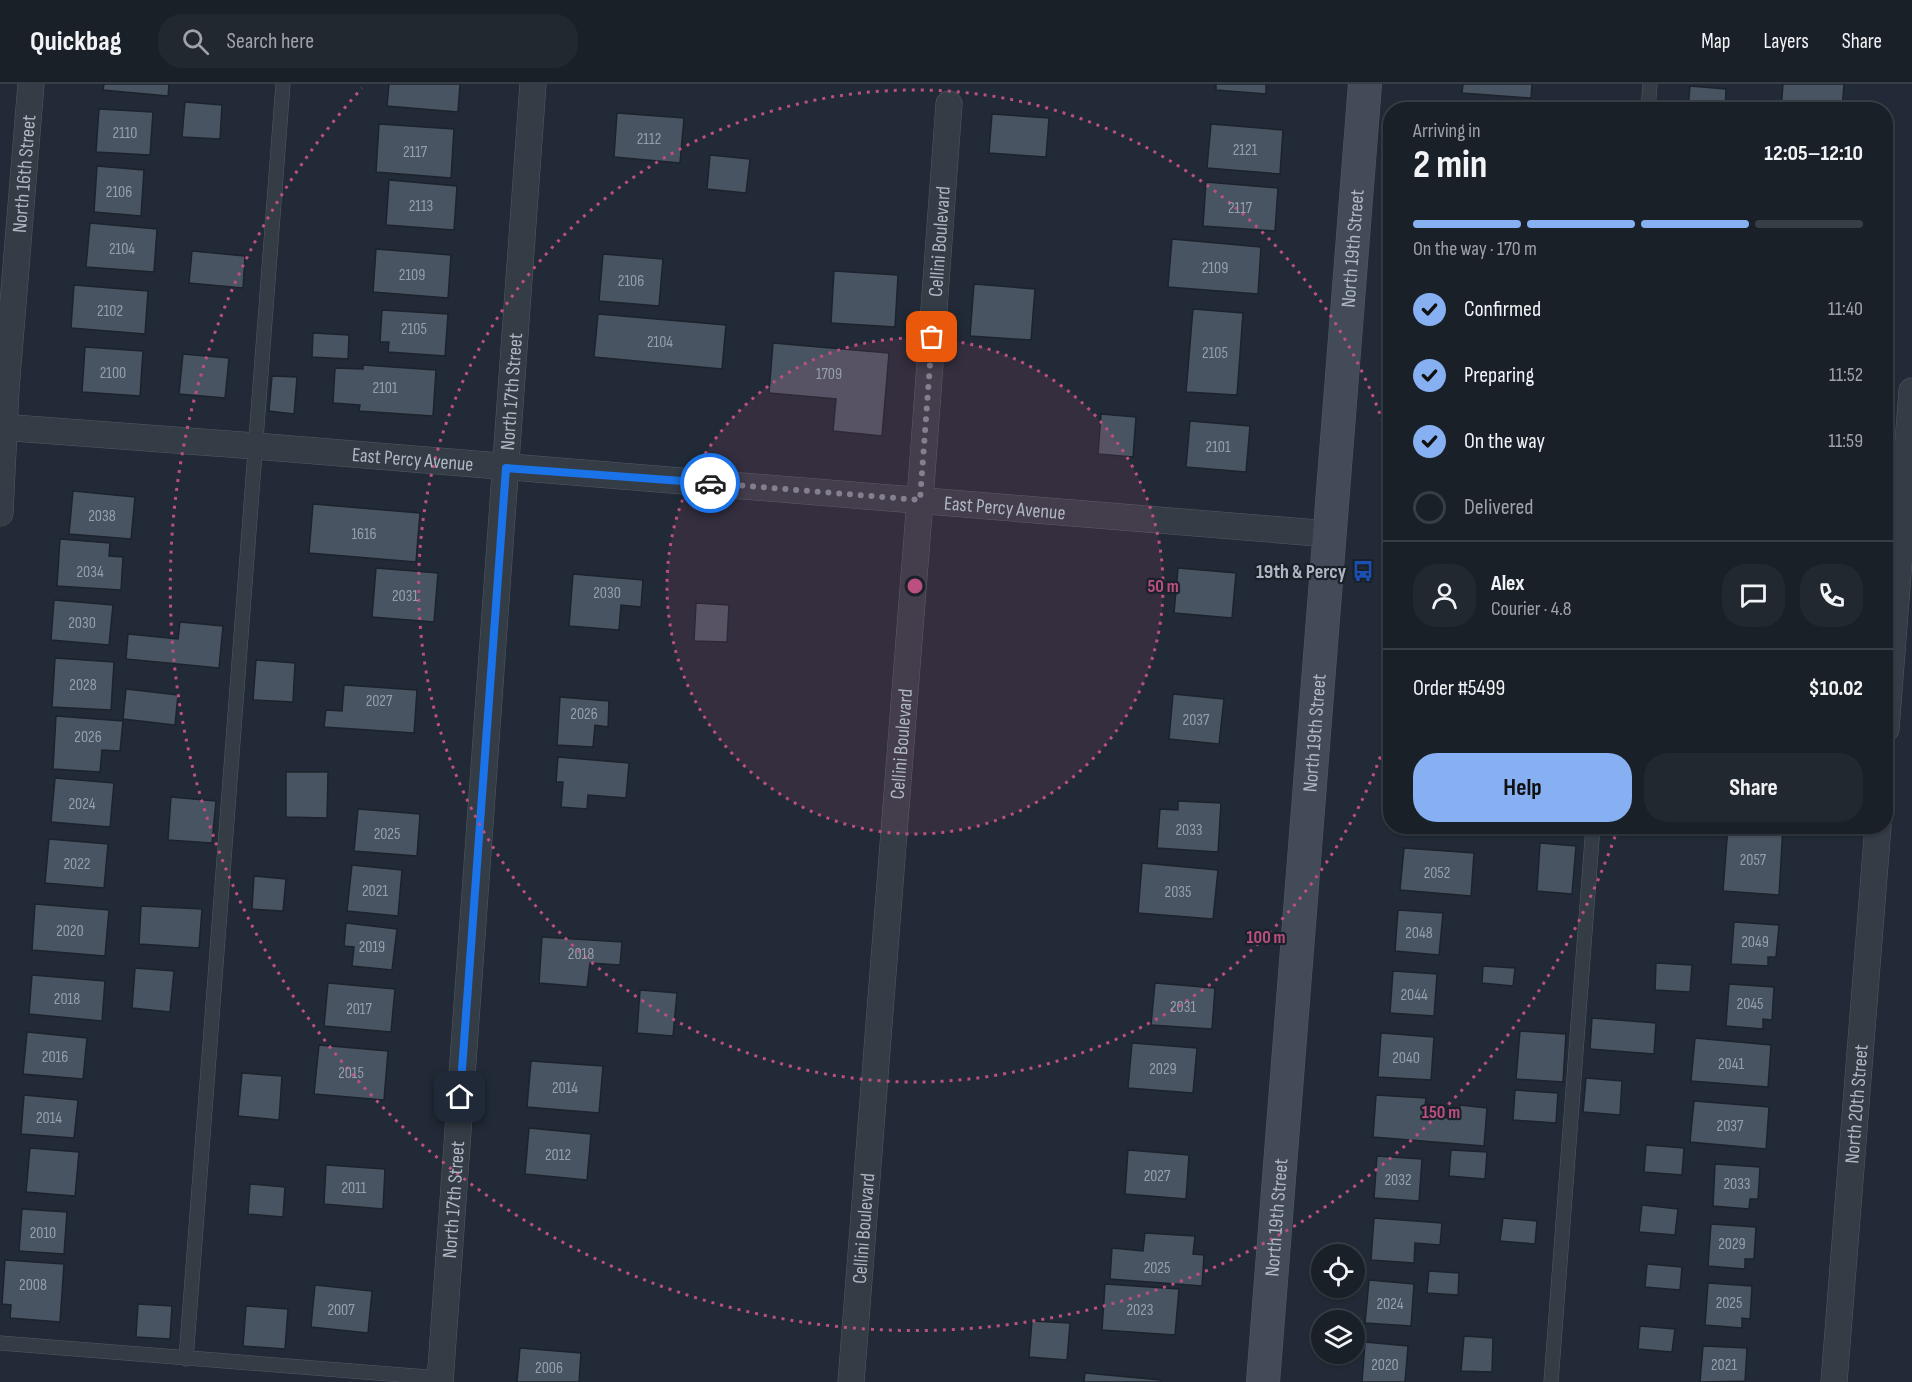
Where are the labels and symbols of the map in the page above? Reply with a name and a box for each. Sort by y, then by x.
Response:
street label: North 16th Street [8,114,41,234]
house number: 2110 [113,124,137,143]
house number: 2112 [637,130,661,149]
house number: 2121 [1233,141,1258,160]
house number: 2117 [403,143,428,162]
house number: 2106 [106,183,132,202]
street label: Cellini Boulevard [924,185,956,298]
street label: North 19th Street [1336,189,1370,309]
house number: 2113 [409,197,433,216]
house number: 2117 [1228,199,1253,218]
house number: 2104 [109,240,135,259]
house number: 2109 [1202,259,1228,278]
house number: 2109 [399,266,425,285]
house number: 2106 [618,272,644,291]
house number: 2102 [97,302,123,321]
pin [906,311,957,362]
house number: 2105 [401,320,427,339]
street label: North 17th Street [496,332,528,451]
house number: 2104 [647,333,673,352]
house number: 2105 [1202,344,1228,363]
house number: 2100 [100,364,126,383]
house number: 1709 [816,365,842,384]
house number: 2101 [373,379,398,398]
house number: 2101 [1206,438,1231,457]
street label: East Percy Avenue [351,443,474,477]
courier [680,453,740,513]
street label: East Percy Avenue [943,491,1066,525]
house number: 2038 [88,507,116,526]
house number: 1616 [351,525,377,544]
bus stop icon: 19th & Percy [1351,559,1375,583]
place label: 19th & Percy [1256,560,1347,584]
house number: 2034 [76,563,104,582]
centre of rings [905,576,925,596]
text: 50 m [1147,576,1179,597]
house number: 2030 [593,584,621,603]
house number: 2031 [392,587,418,606]
house number: 2030 [68,614,96,633]
street label: North 19th Street [1298,673,1332,793]
house number: 2028 [69,676,97,695]
street label: Cellini Boulevard [886,688,918,800]
house number: 2027 [366,692,393,711]
house number: 2026 [570,705,598,724]
house number: 2037 [1183,711,1210,730]
house number: 2026 [74,728,102,747]
house number: 2024 [69,795,96,814]
house number: 2033 [1175,821,1203,840]
house number: 2025 [374,825,400,844]
house number: 2057 [1740,851,1767,870]
house number: 2022 [64,855,90,874]
house number: 2052 [1424,864,1450,883]
house number: 2021 [362,882,388,901]
house number: 2035 [1165,883,1191,902]
house number: 2020 [56,922,84,941]
house number: 2048 [1405,924,1433,943]
text: 100 m [1247,927,1286,948]
house number: 2049 [1741,933,1769,952]
house number: 2019 [359,938,385,957]
house number: 2018 [568,945,594,964]
house number: 2044 [1400,986,1428,1005]
house number: 2018 [54,990,80,1009]
house number: 2045 [1737,995,1763,1014]
house number: 2031 [1170,998,1196,1017]
house number: 2017 [346,1000,372,1019]
street label: North 20th Street [1840,1043,1874,1165]
house number: 2016 [42,1048,68,1067]
house number: 2040 [1392,1049,1420,1068]
house number: 2041 [1718,1055,1744,1074]
house number: 2029 [1149,1060,1177,1079]
house number: 2015 [338,1064,364,1083]
pin [434,1071,485,1122]
house number: 2014 [552,1079,578,1098]
text: 150 m [1422,1102,1460,1123]
house number: 2014 [36,1109,62,1128]
house number: 2037 [1717,1117,1744,1136]
street label: North 17th Street [438,1140,470,1259]
house number: 2012 [545,1146,571,1165]
street label: North 19th Street [1260,1158,1294,1278]
house number: 2027 [1144,1167,1171,1186]
house number: 2032 [1384,1171,1412,1190]
street label: Cellini Boulevard [848,1172,880,1285]
house number: 2033 [1723,1175,1751,1194]
house number: 2011 [342,1179,367,1198]
house number: 2010 [30,1224,56,1243]
house number: 2029 [1718,1235,1746,1254]
house number: 2025 [1144,1259,1170,1278]
house number: 2008 [19,1276,47,1295]
house number: 2025 [1716,1294,1742,1313]
house number: 2024 [1377,1295,1404,1314]
house number: 2007 [327,1301,355,1320]
house number: 2023 [1126,1301,1154,1320]
house number: 2020 [1371,1356,1399,1375]
house number: 2021 [1711,1356,1737,1375]
house number: 2006 [535,1359,563,1378]

